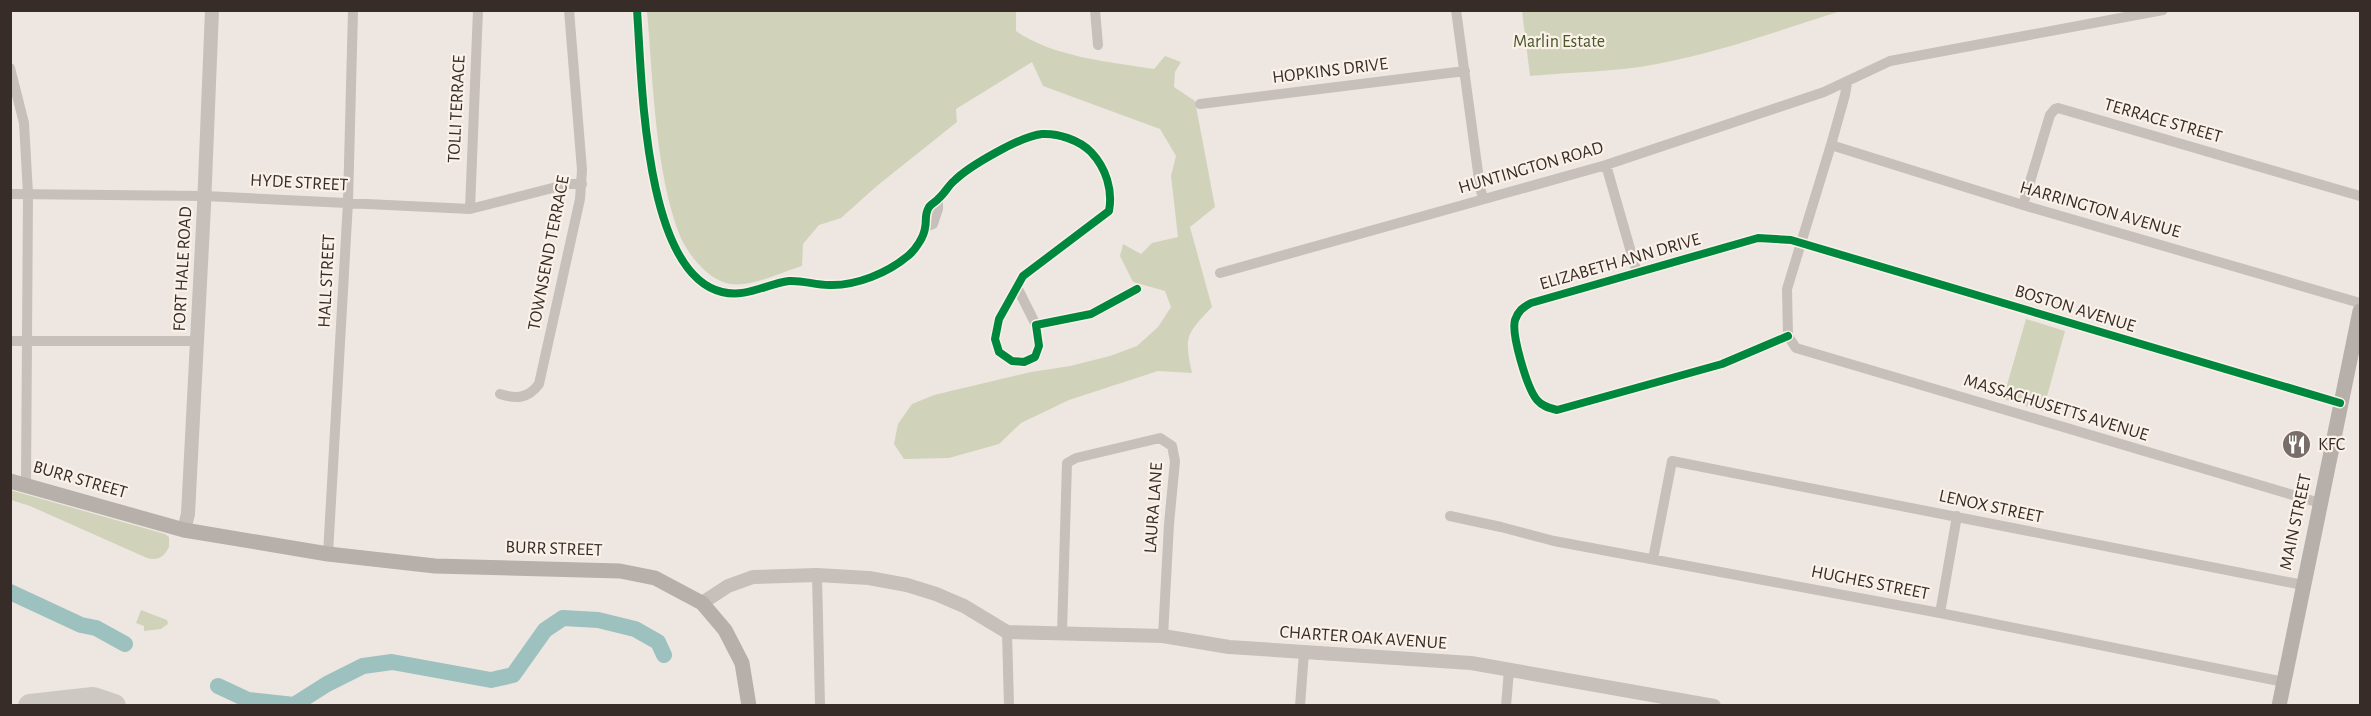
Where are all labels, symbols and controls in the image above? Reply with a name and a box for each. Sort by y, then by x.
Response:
park label: Marlin Estate [1513,33,1605,51]
street label: TOLLI TERRACE [445,54,469,163]
street label: HOPKINS DRIVE [1271,55,1389,87]
street label: TERRACE STREET [2102,96,2224,146]
street label: HUNTINGTON ROAD [1456,139,1606,197]
street label: HYDE STREET [249,171,349,195]
street label: TOWNSEND TERRACE [525,174,573,332]
street label: HARRINGTON AVENUE [2018,178,2183,242]
street label: FORT HALE ROAD [171,206,195,332]
street label: ELIZABETH ANN DRIVE [1538,230,1703,294]
street label: HALL STREET [316,233,338,328]
street label: BOSTON AVENUE [2013,282,2138,336]
street label: MASSACHUSETTS AVENUE [1962,371,2151,445]
restaurant icon: KFC [2281,429,2313,461]
place label: KFC [2318,436,2345,454]
street label: BURR STREET [31,458,129,502]
street label: LAURA LANE [1142,462,1166,554]
street label: MAIN STREET [2277,472,2315,572]
street label: LENOX STREET [1937,487,2045,527]
street label: BURR STREET [505,538,603,560]
street label: HUGHES STREET [1809,563,1931,603]
street label: CHARTER OAK AVENUE [1279,623,1447,653]

